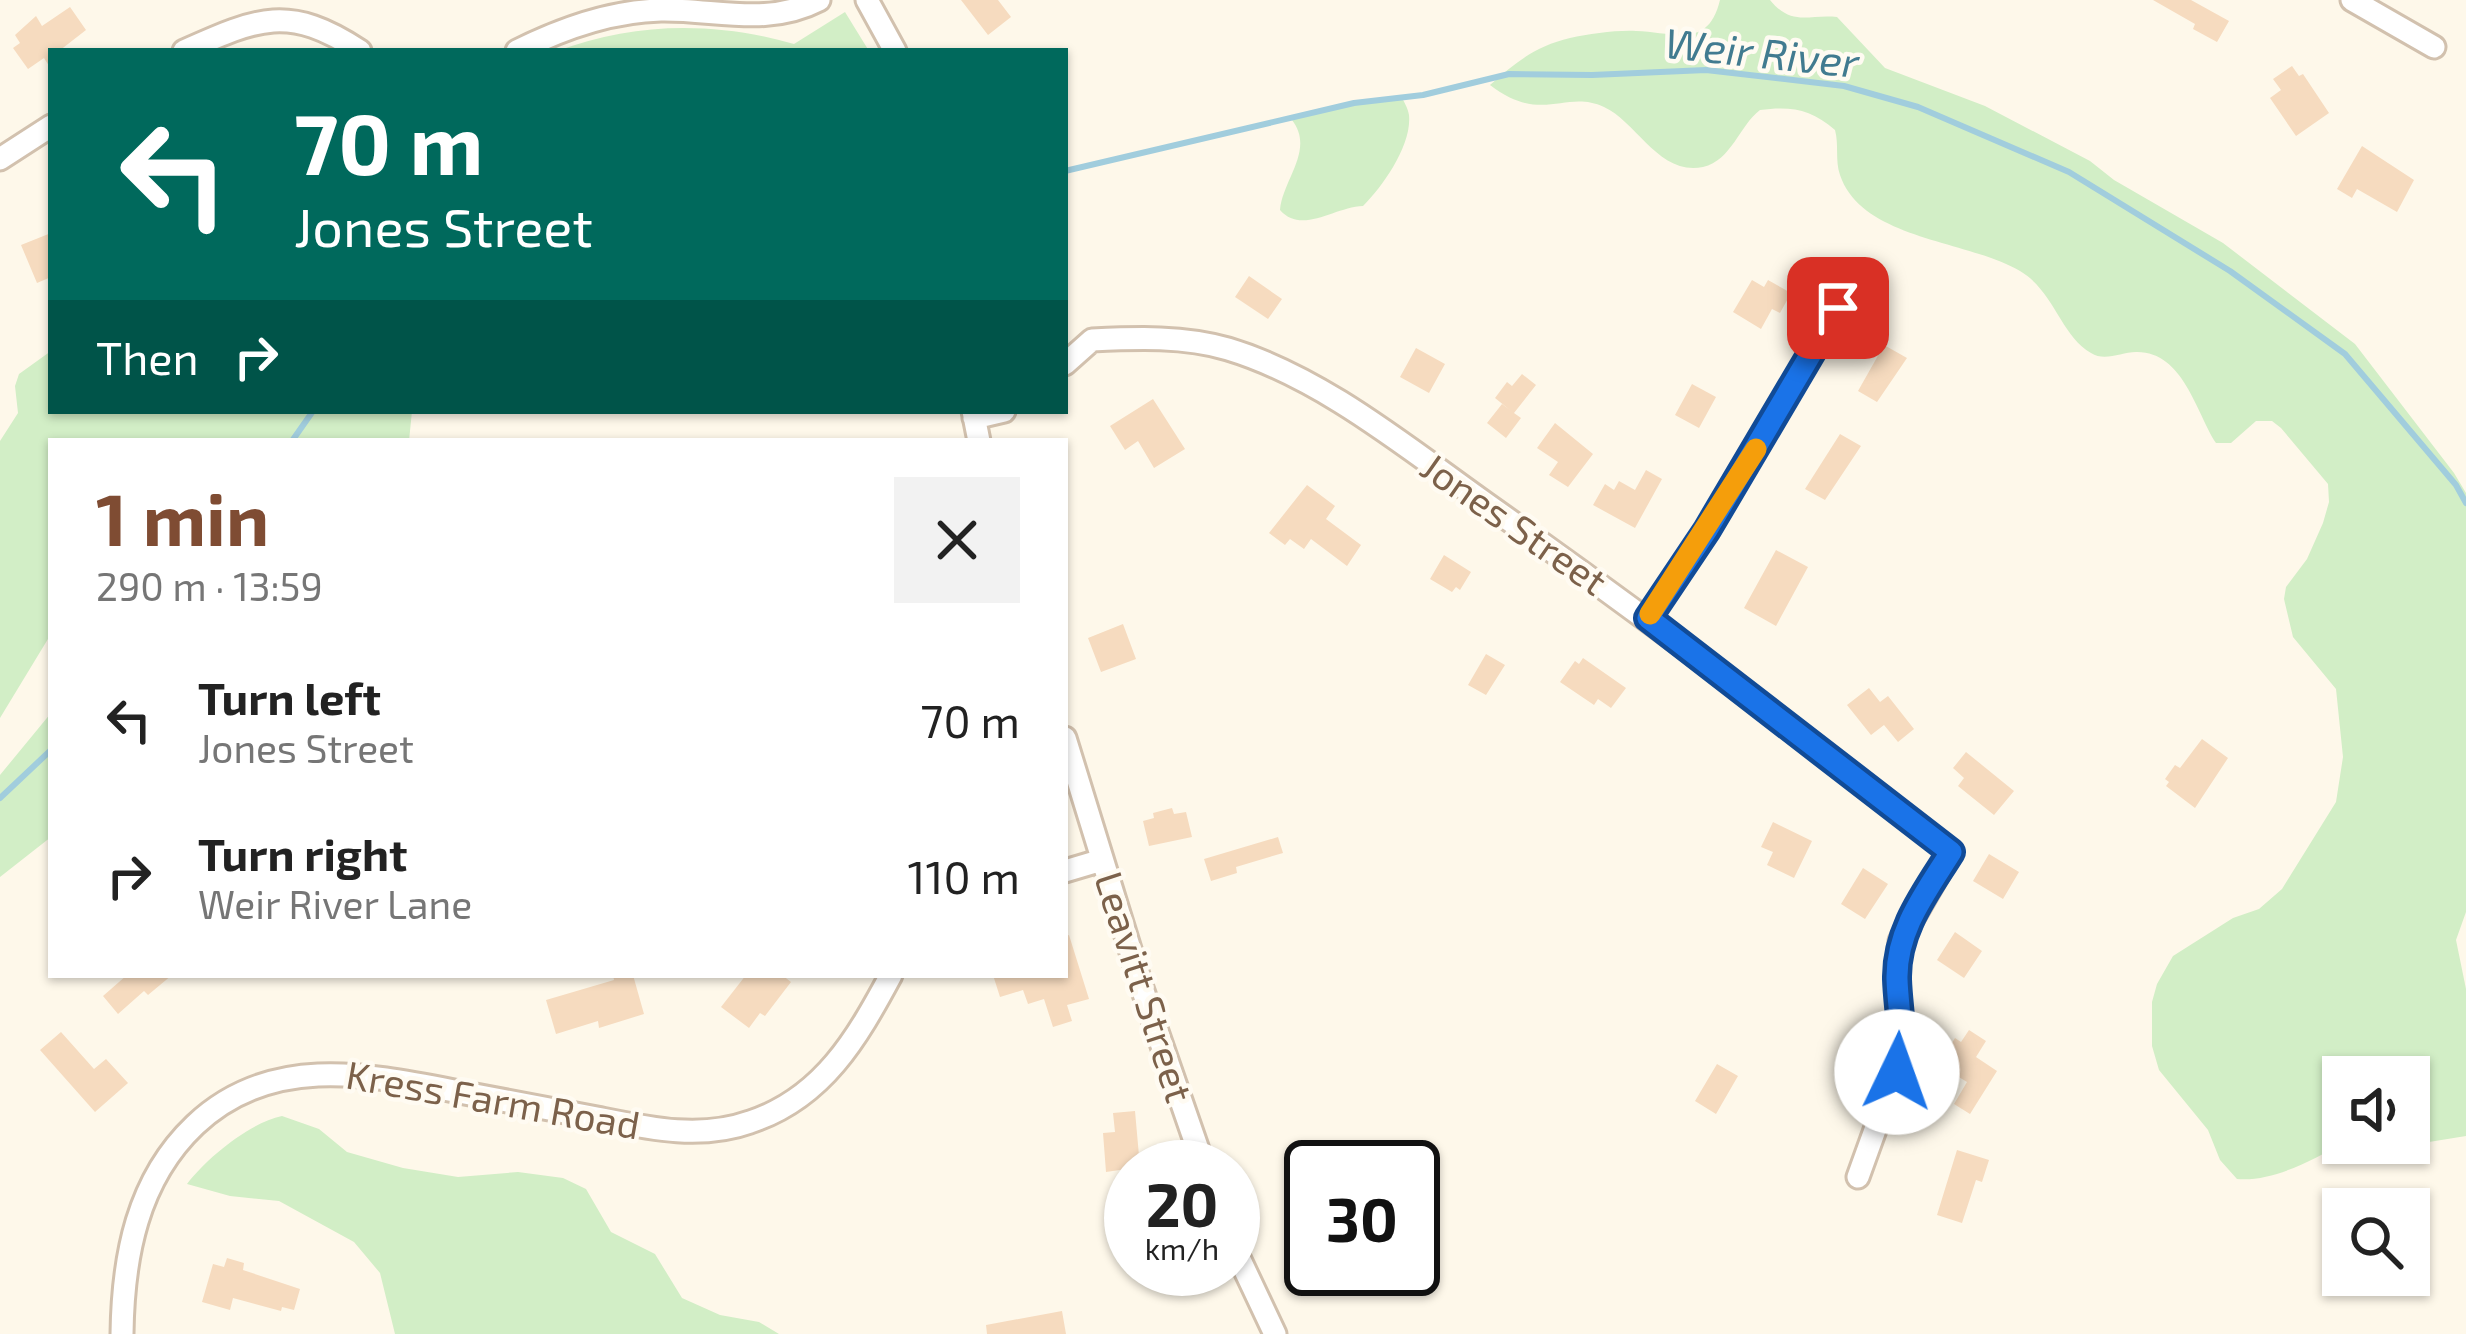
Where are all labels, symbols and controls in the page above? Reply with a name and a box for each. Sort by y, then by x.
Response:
water label: Weir River [1663,16,1863,86]
text: 70 m [294,91,484,192]
icon: left [96,96,252,252]
text: Jones Street [294,193,593,258]
pin [1787,257,1889,359]
icon: arrive [1805,275,1871,341]
icon: right [223,324,289,390]
text: Then [96,330,199,384]
street label: Jones Street [1413,442,1617,604]
text: 1 min [96,474,269,560]
button: close [894,477,1020,603]
text: 290 m · 13:59 [96,562,323,609]
text: Turn left [198,670,381,724]
icon: left [96,687,162,753]
text: 70 m [920,693,1020,747]
text: Jones Street [198,724,414,771]
text: Turn right [198,826,407,880]
icon: right [96,843,162,909]
text: 110 m [908,849,1020,903]
street label: Leavitt Street [1086,865,1205,1108]
text: Weir River Lane [198,880,472,927]
position arrow [1834,1009,1960,1135]
street label: Kress Farm Road [343,1050,644,1147]
map controls [2322,1056,2430,1296]
button: sound [2322,1056,2430,1164]
speed limit sign: 30 [1284,1140,1440,1296]
text: 20 [1146,1167,1218,1239]
button: search [2322,1188,2430,1296]
text: km/h [1145,1230,1219,1266]

